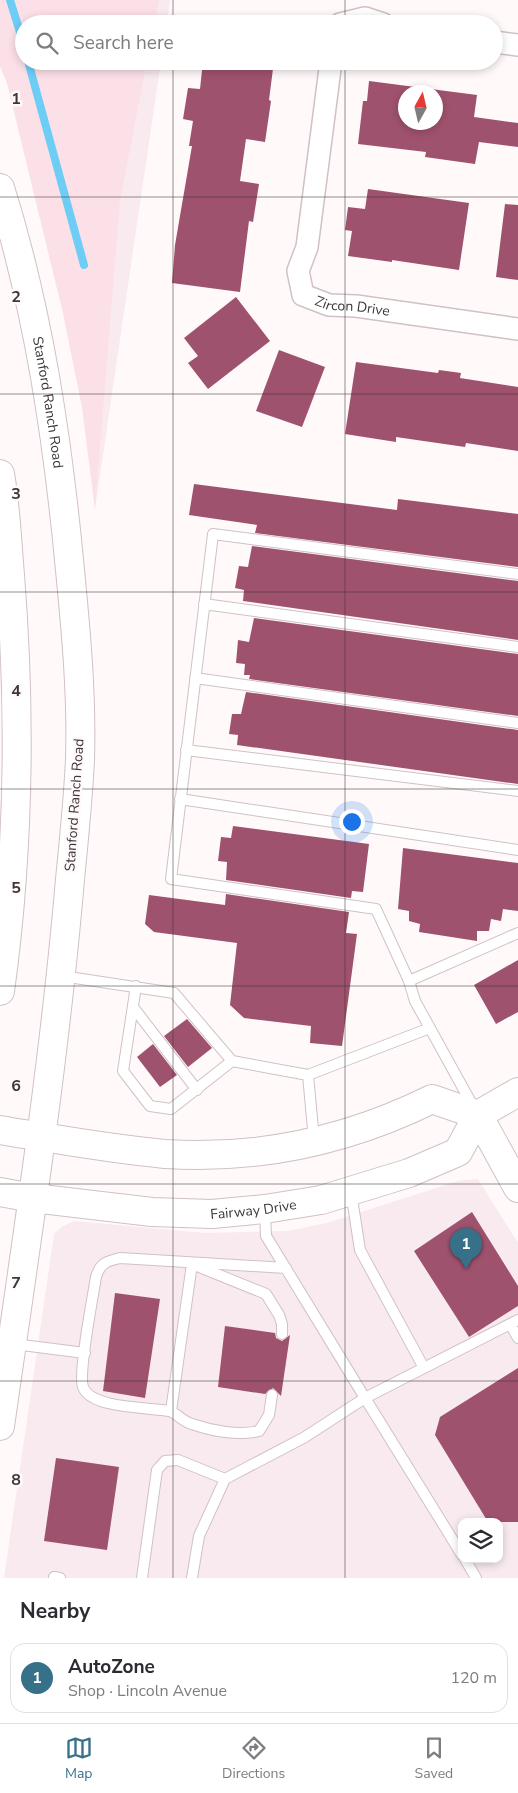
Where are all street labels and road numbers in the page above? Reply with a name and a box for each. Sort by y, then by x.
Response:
street label: Zircon Drive [312,291,391,321]
street label: Stanford Ranch Road [28,335,68,469]
street label: Stanford Ranch Road [60,738,89,872]
street label: Fairway Drive [209,1195,298,1224]

